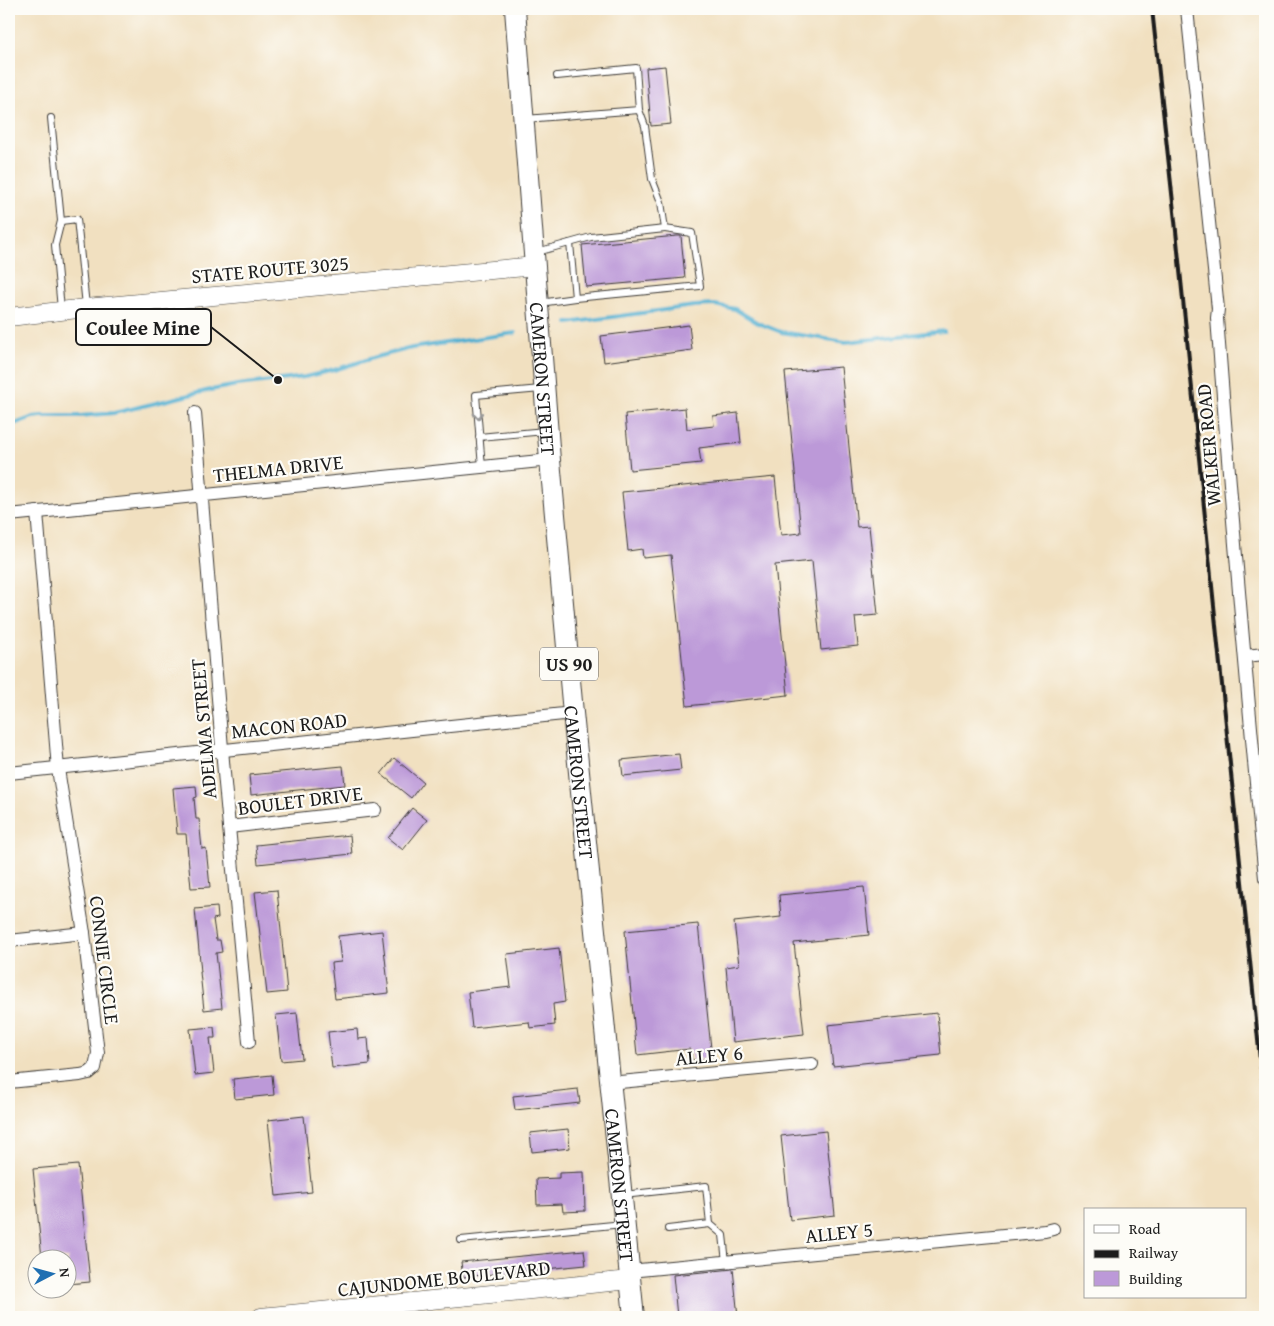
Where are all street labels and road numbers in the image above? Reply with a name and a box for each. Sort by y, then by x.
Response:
street label: STATE ROUTE 3025 [190,248,350,290]
street label: CAMERON STREET [523,301,564,457]
street label: WALKER ROAD [1188,383,1228,507]
street label: THELMA DRIVE [212,447,344,489]
road number: US 90 [540,648,598,681]
street label: ADELMA STREET [182,657,224,801]
street label: CAMERON STREET [558,704,602,860]
street label: MACON ROAD [230,705,348,745]
street label: BOULET DRIVE [236,778,364,822]
street label: CONNIE CIRCLE [83,894,127,1026]
street label: ALLEY 6 [674,1038,744,1072]
street label: CAMERON STREET [599,1107,643,1263]
street label: ALLEY 5 [804,1214,874,1250]
street label: CAJUNDOME BOULEVARD [336,1252,552,1304]

